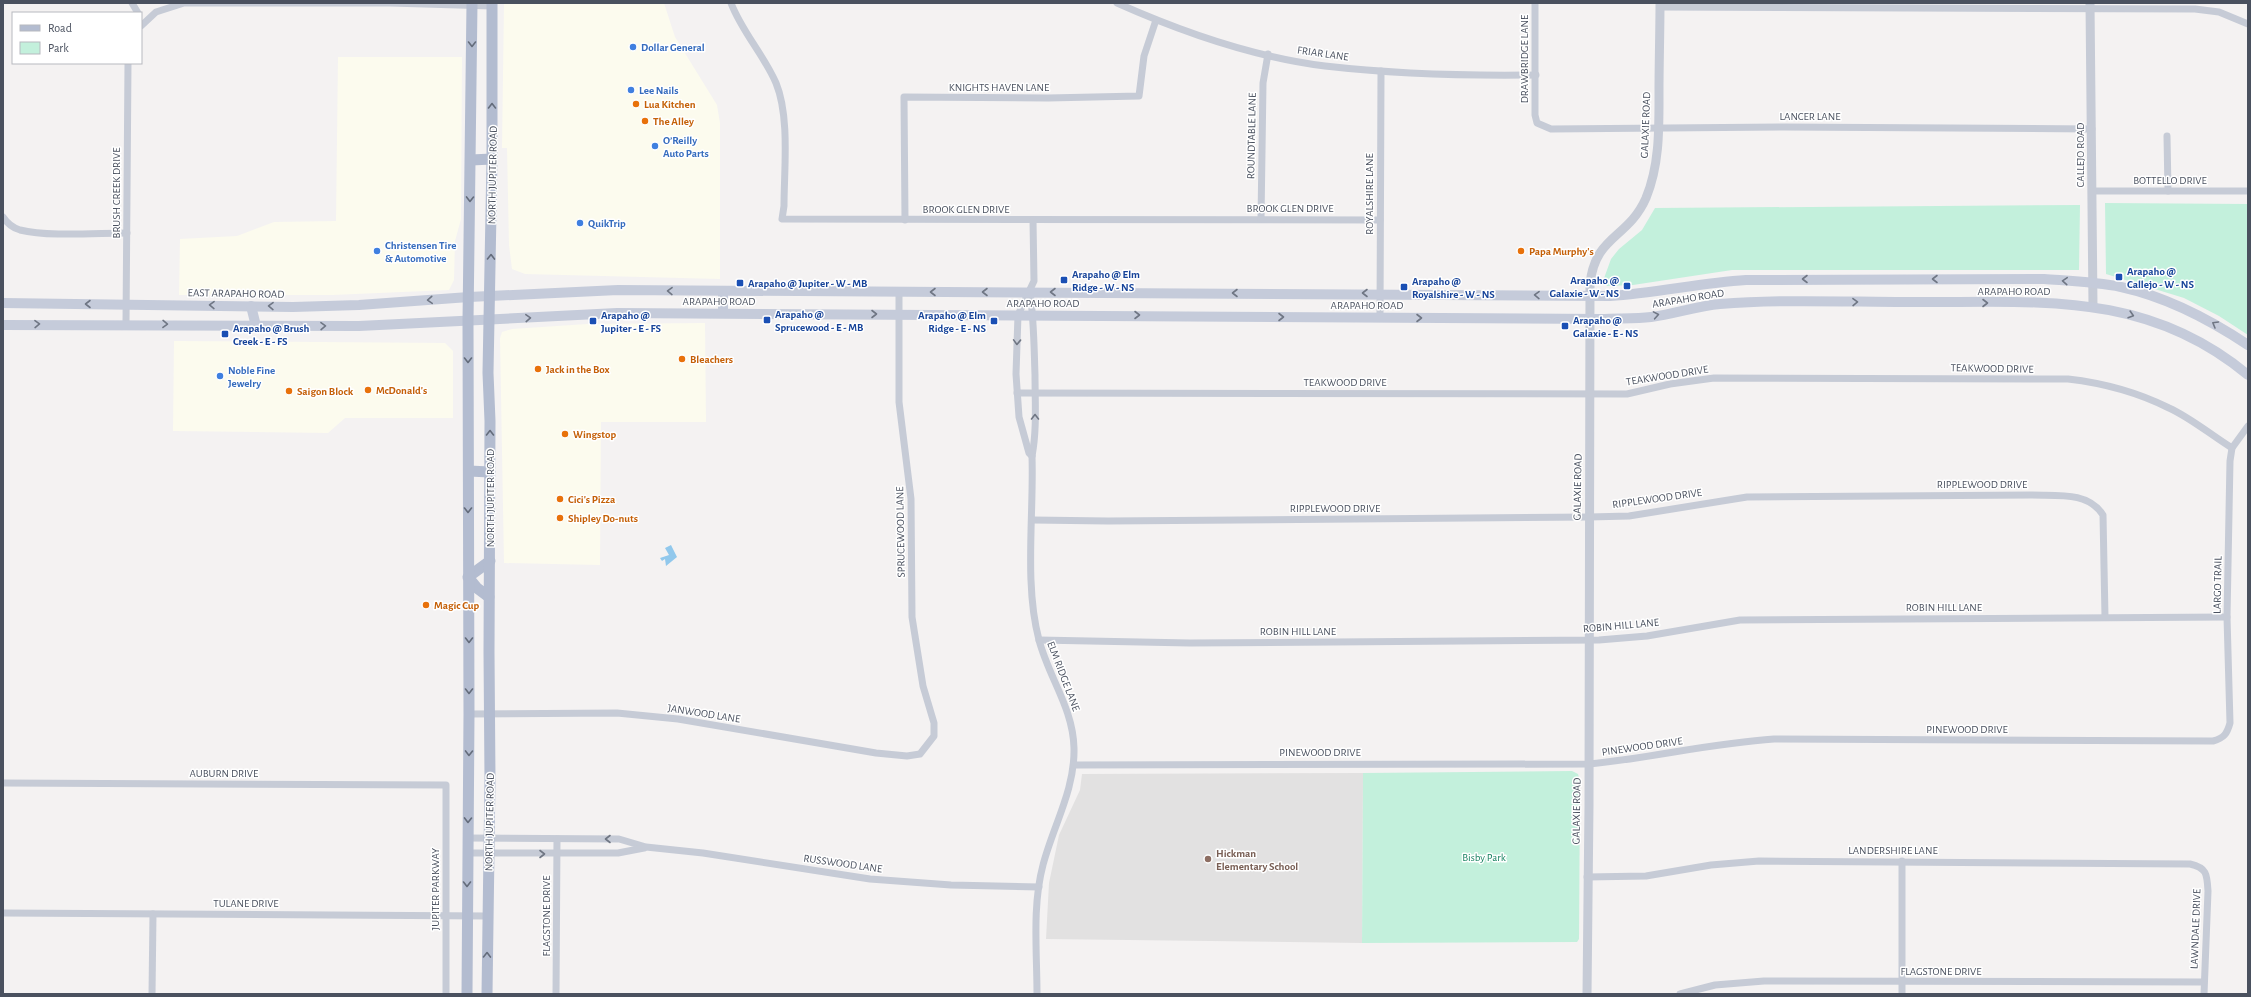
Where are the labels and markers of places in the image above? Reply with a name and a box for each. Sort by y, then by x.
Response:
marker: Dollar General [628,42,638,52]
place label: Dollar General [641,42,705,53]
marker: Lee Nails [626,85,636,95]
place label: Lee Nails [639,85,678,96]
marker: Lua Kitchen [631,99,641,109]
place label: Lua Kitchen [644,99,696,110]
marker: The Alley [640,116,650,126]
place label: The Alley [653,116,694,127]
place label: O’Reilly Auto Parts [663,135,709,159]
marker: O’Reilly Auto Parts [650,141,660,151]
marker: QuikTrip [575,218,585,228]
place label: QuikTrip [588,218,626,230]
place label: Christensen Tire & Automotive [385,240,456,264]
marker: Christensen Tire & Automotive [372,246,382,256]
marker: Papa Murphy's [1516,246,1526,256]
place label: Papa Murphy's [1529,246,1594,257]
place label: Arapaho @ Callejo - W - NS [2127,266,2194,290]
place label: Arapaho @ Elm Ridge - W - NS [1072,269,1140,293]
marker: Arapaho @ Callejo - W - NS [2114,272,2124,282]
marker: Arapaho @ Elm Ridge - W - NS [1059,275,1069,285]
place label: Arapaho @ Galaxie - W - NS [1550,275,1620,299]
place label: Arapaho @ Royalshire - W - NS [1412,276,1495,300]
marker: Arapaho @ Jupiter - W - MB [735,278,745,288]
place label: Arapaho @ Jupiter - W - MB [748,278,868,289]
marker: Arapaho @ Galaxie - W - NS [1622,281,1632,291]
marker: Arapaho @ Royalshire - W - NS [1399,282,1409,292]
place label: Arapaho @ Sprucewood - E - MB [775,309,864,333]
place label: Arapaho @ Jupiter - E - FS [601,310,661,334]
place label: Arapaho @ Elm Ridge - E - NS [918,310,987,334]
marker: Arapaho @ Sprucewood - E - MB [762,315,772,325]
place label: Arapaho @ Galaxie - E - NS [1573,315,1639,339]
marker: Arapaho @ Jupiter - E - FS [588,316,598,326]
marker: Arapaho @ Elm Ridge - E - NS [989,316,999,326]
marker: Arapaho @ Galaxie - E - NS [1560,321,1570,331]
place label: Arapaho @ Brush Creek - E - FS [233,323,310,347]
marker: Arapaho @ Brush Creek - E - FS [220,329,230,339]
marker: Bleachers [677,354,687,364]
place label: Bleachers [690,354,733,365]
marker: Jack in the Box [533,364,543,374]
place label: Jack in the Box [546,364,610,375]
place label: Noble Fine Jewelry [228,365,275,389]
marker: Noble Fine Jewelry [215,371,225,381]
marker: McDonald's [363,385,373,395]
place label: McDonald's [376,385,427,396]
marker: Saigon Block [284,386,294,396]
place label: Saigon Block [297,386,354,397]
marker: Wingstop [560,429,570,439]
place label: Wingstop [573,429,616,440]
marker: Cici's Pizza [555,494,565,504]
place label: Cici's Pizza [568,494,616,505]
marker: Shipley Do-nuts [555,513,565,523]
place label: Shipley Do-nuts [568,513,638,524]
marker: Magic Cup [421,600,431,610]
place label: Magic Cup [434,600,480,611]
place label: Hickman Elementary School [1216,848,1298,872]
marker: Hickman Elementary School [1203,854,1213,864]

